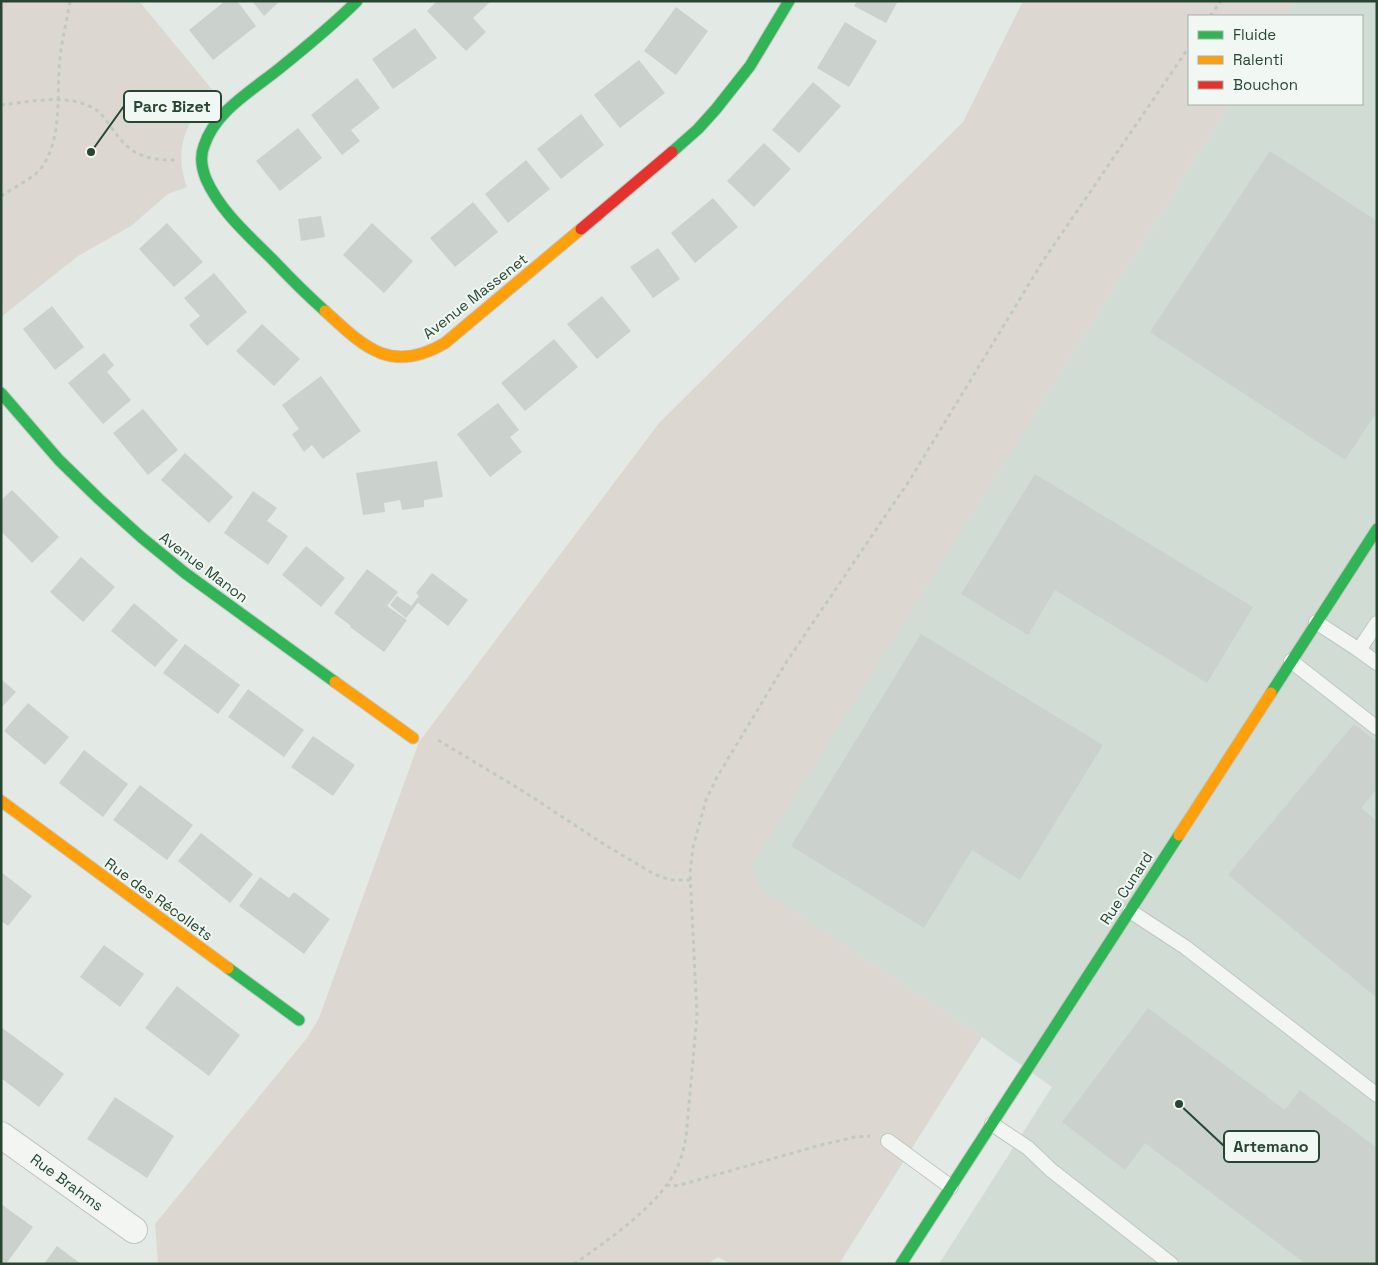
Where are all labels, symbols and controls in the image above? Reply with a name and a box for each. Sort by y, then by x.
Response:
legend [1188,15,1363,105]
text: Fluide [1233,25,1276,44]
text: Ralenti [1233,50,1283,69]
text: Bouchon [1233,75,1298,94]
callout: Parc Bizet [124,91,221,122]
text: Parc Bizet [133,96,211,117]
street label: Avenue Massenet [419,249,531,343]
street label: Avenue Manon [156,527,252,607]
street label: Rue Cunard [1095,848,1157,928]
street label: Rue des Récollets [101,853,217,945]
callout: Artemano [1224,1131,1319,1162]
text: Artemano [1233,1136,1309,1157]
street label: Rue Brahms [27,1149,107,1215]

